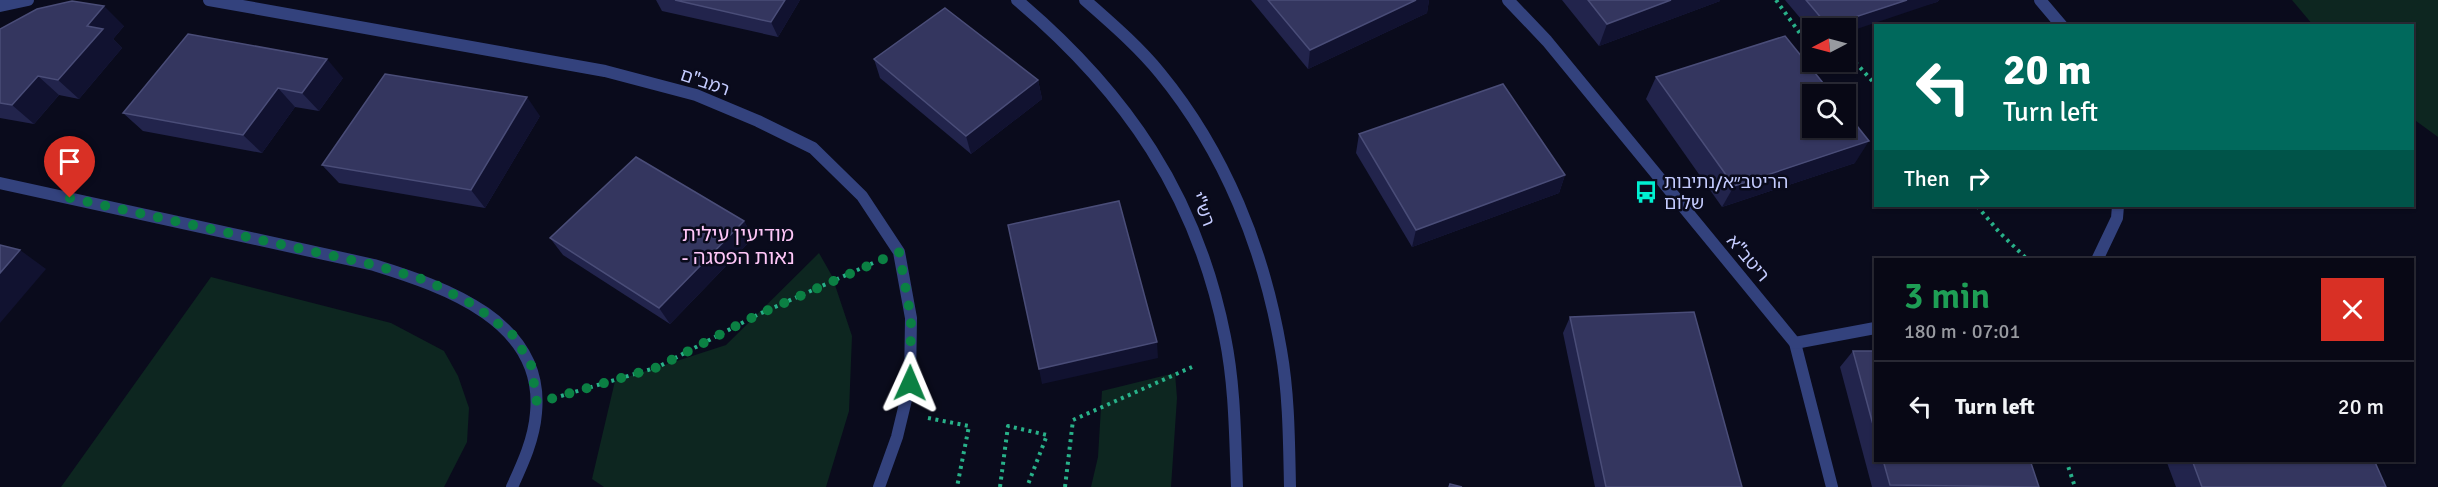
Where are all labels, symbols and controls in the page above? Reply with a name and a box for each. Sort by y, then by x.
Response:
north arrow [1802,18,1856,72]
map controls [1802,18,1856,138]
text: 20 m [2003,45,2092,96]
icon: left [1904,48,1982,126]
street label: רמב"ם [677,63,733,101]
button: search [1802,84,1856,138]
text: Turn left [2003,96,2098,129]
pin [44,136,95,198]
icon: arrive [53,145,86,178]
icon: right [1962,162,1995,195]
text: Then [1904,165,1950,192]
place label: הריטב״א/נתיבות שלום [1664,171,1788,214]
bus stop icon: הריטב״א/נתיבות שלום [1633,179,1659,205]
street label: רש"י [1186,189,1220,229]
district label: מודיעין עילית - נאות הפסגה [681,222,795,270]
street label: ריטב"א [1722,230,1774,286]
text: 3 min [1904,274,1990,319]
button: close [2321,278,2384,341]
text: 180 m · 07:01 [1904,319,2020,344]
position arrow [878,351,942,415]
icon: left [1904,390,1937,423]
text: Turn left [1955,393,2035,420]
text: 20 m [2338,393,2384,420]

